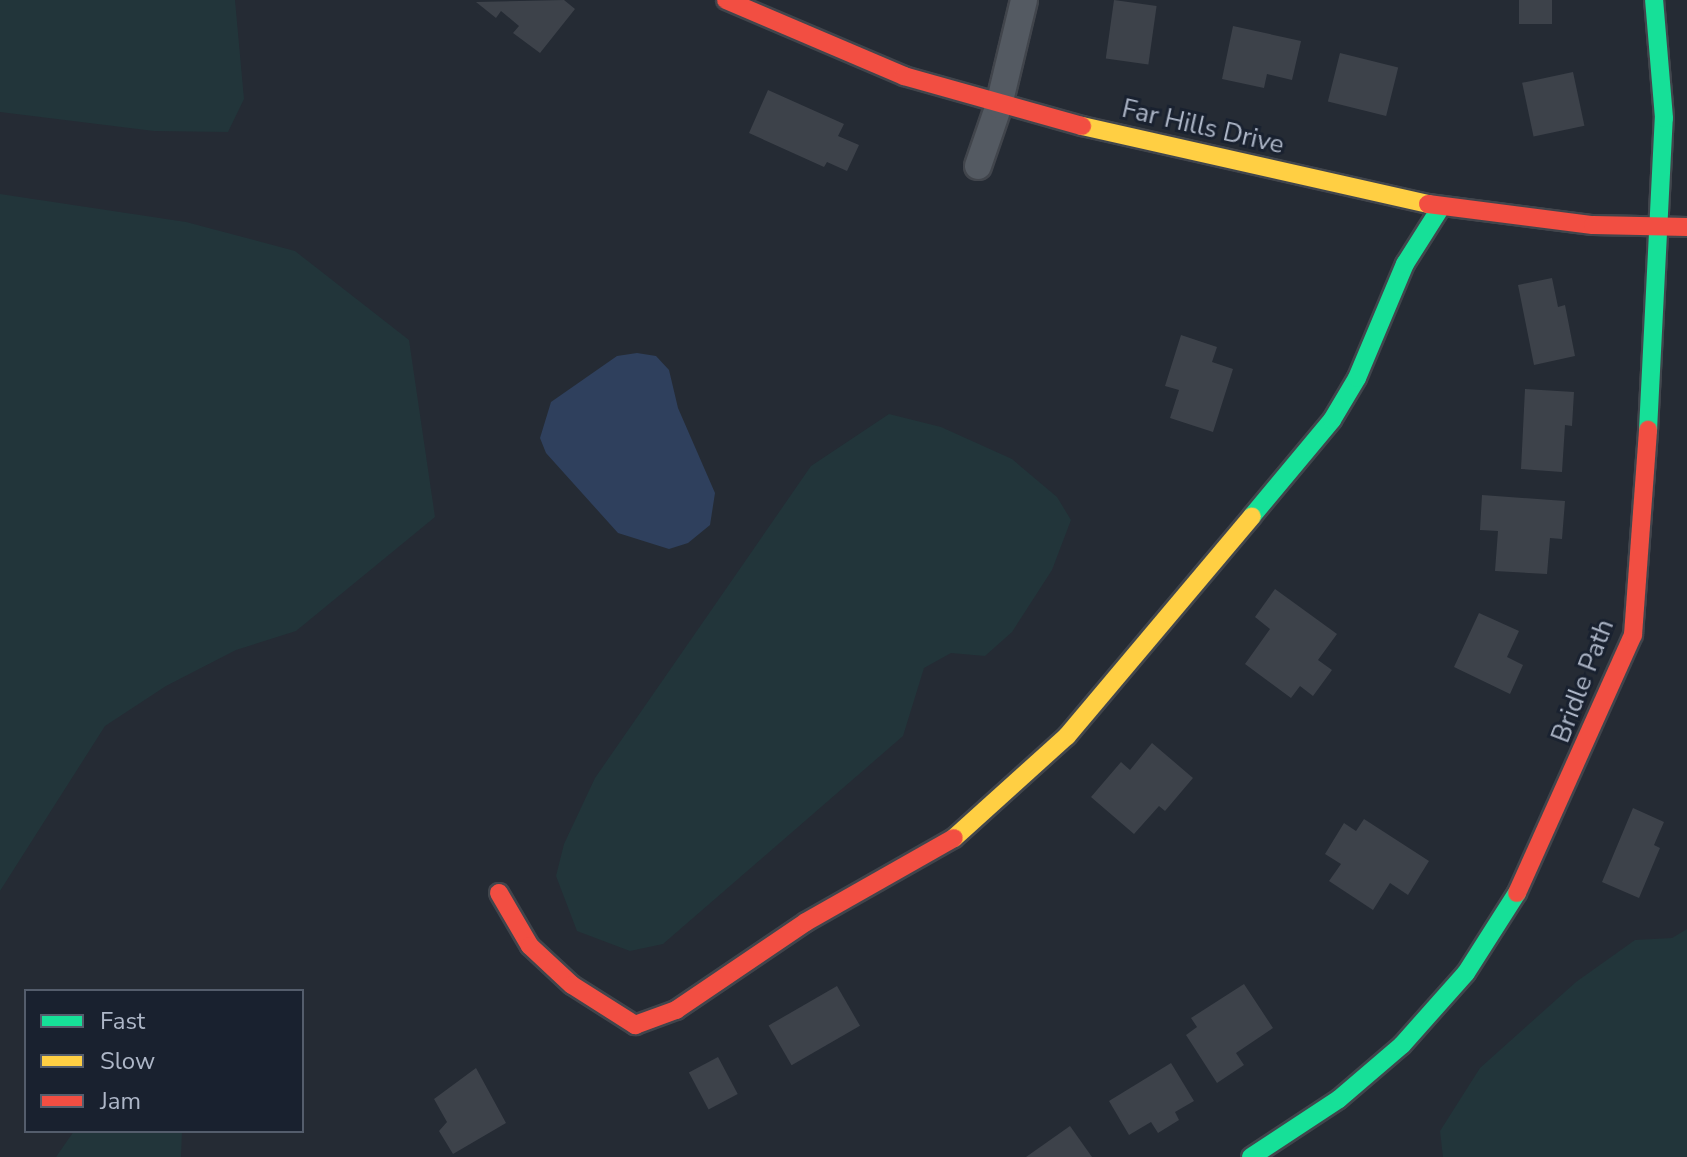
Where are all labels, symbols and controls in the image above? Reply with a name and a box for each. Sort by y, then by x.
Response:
street label: Far Hills Drive [1119,93,1287,161]
street label: Bridle Path [1545,615,1621,747]
legend [24,989,304,1133]
text: Fast [100,1005,145,1037]
text: Slow [100,1045,155,1077]
text: Jam [100,1085,141,1117]

